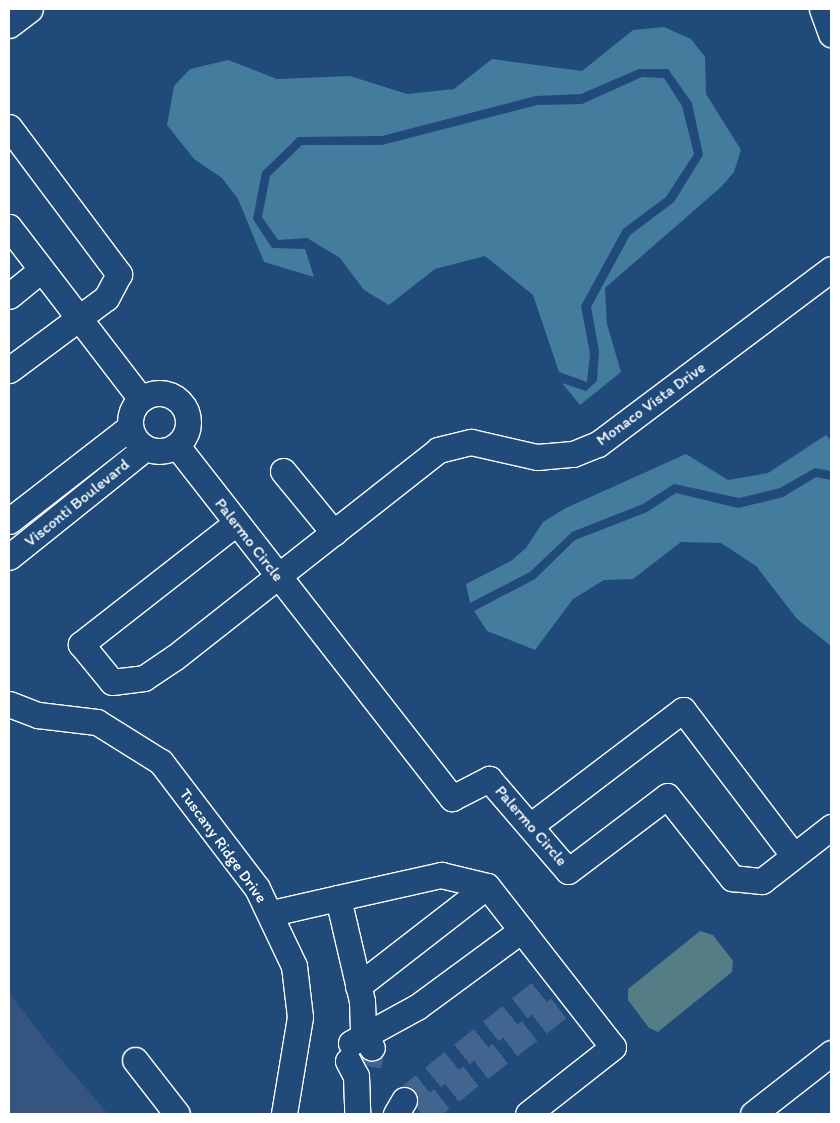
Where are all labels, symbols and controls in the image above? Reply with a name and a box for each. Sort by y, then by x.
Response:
street label: Monaco Vista Drive [592,358,710,450]
street label: Visconti Boulevard [21,455,133,551]
street label: Palermo Circle [211,495,287,585]
street label: Palermo Circle [491,782,571,870]
street label: Tuscany Ridge Drive [175,785,271,907]

